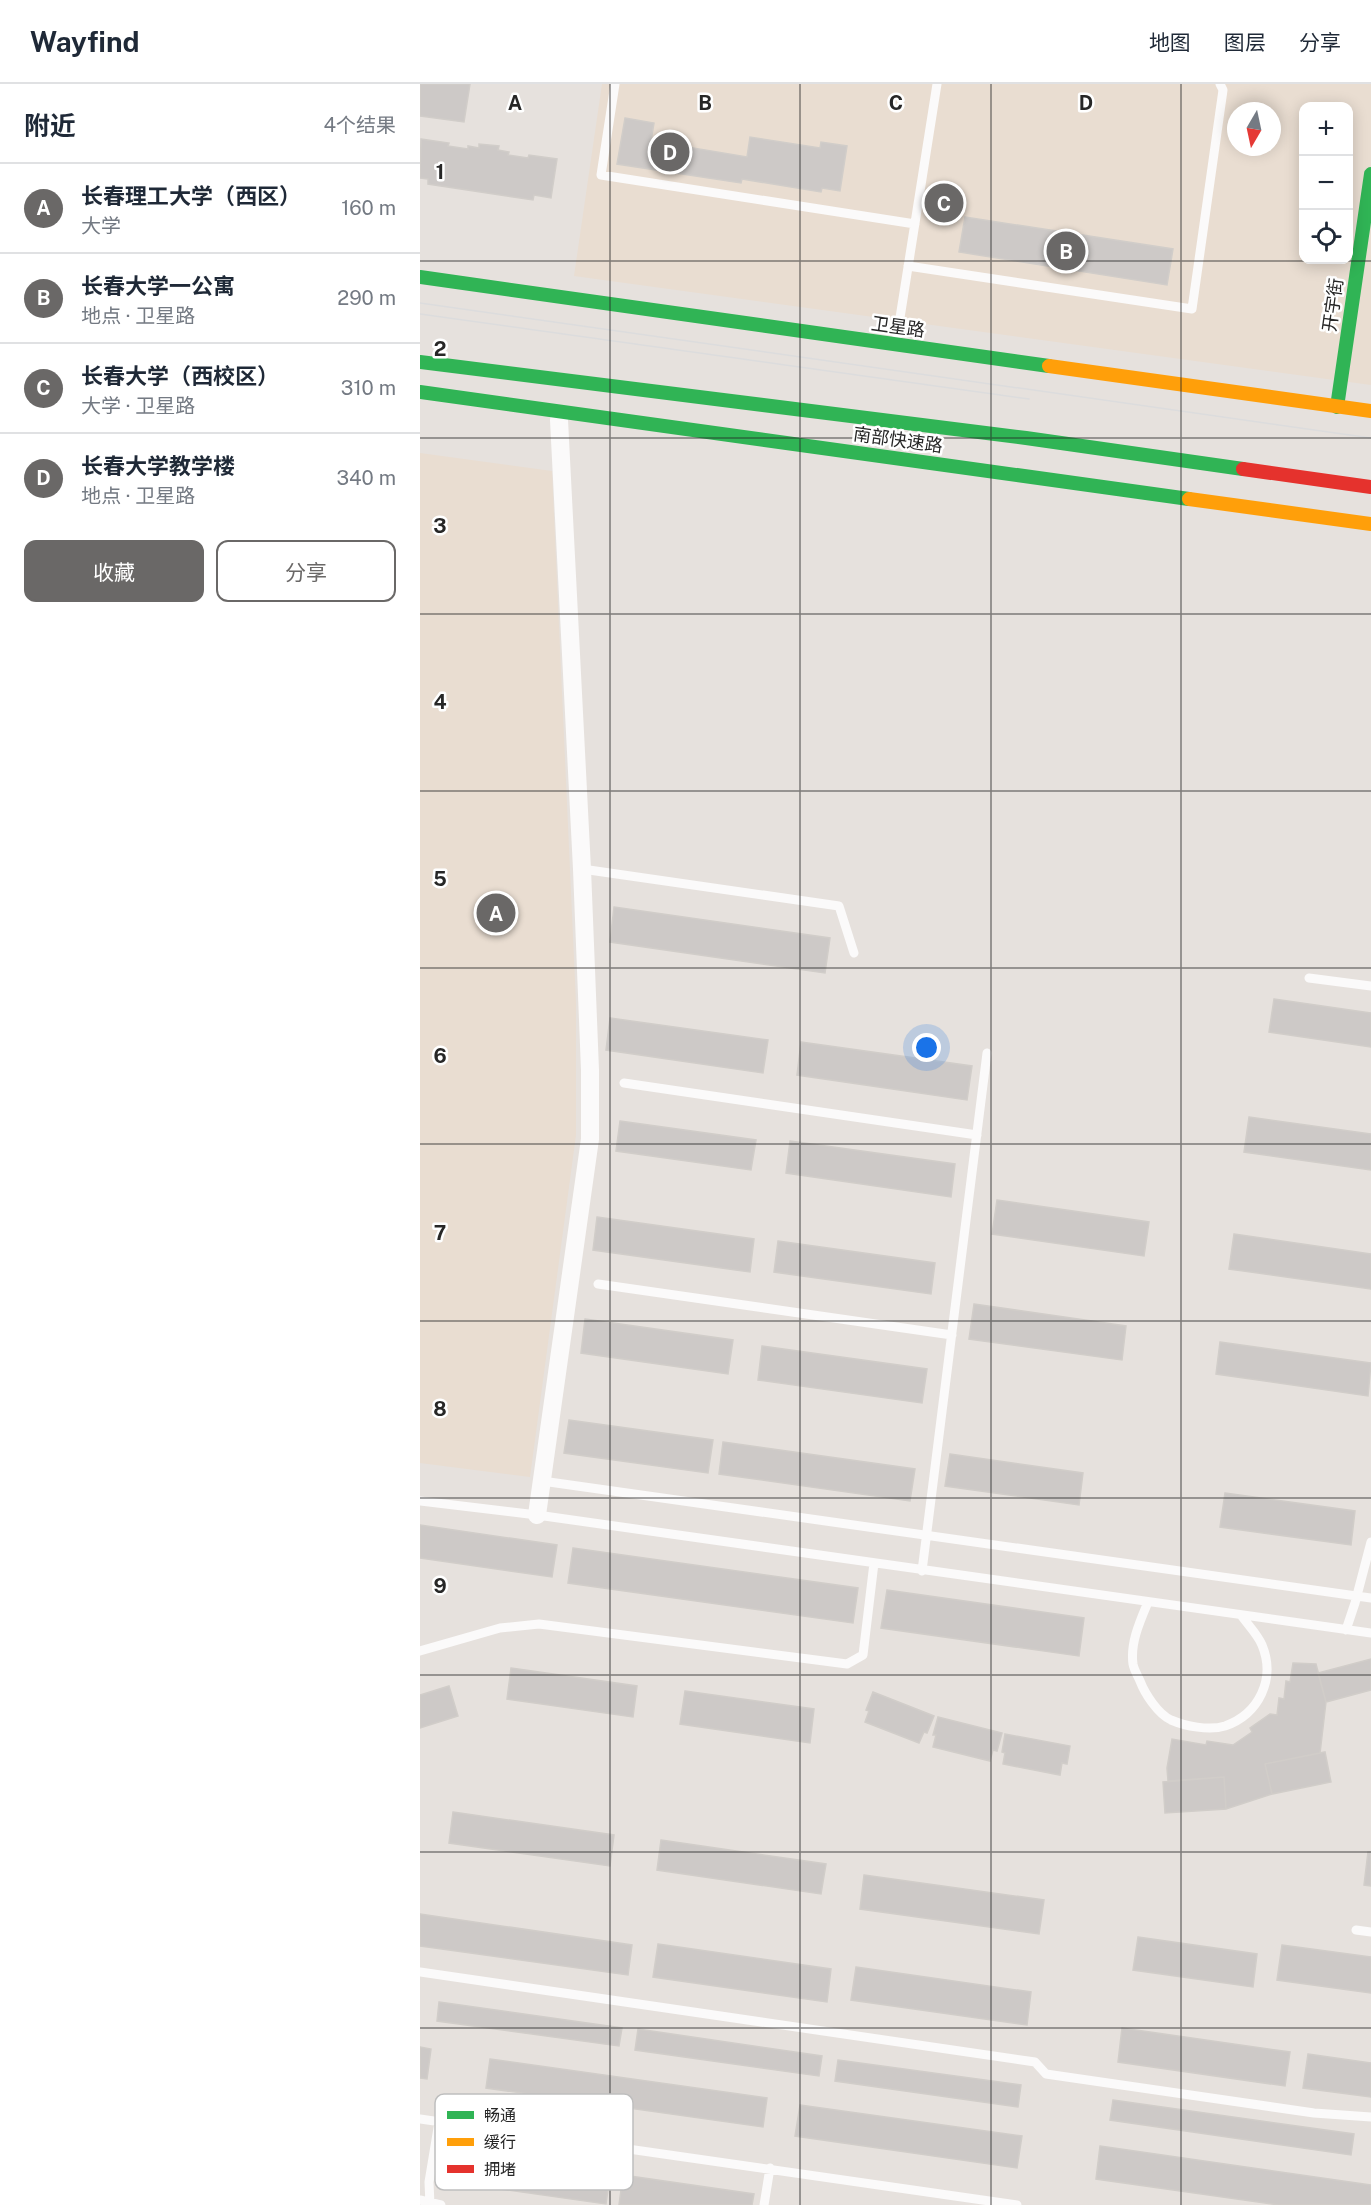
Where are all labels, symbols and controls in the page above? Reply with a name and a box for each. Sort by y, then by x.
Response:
text: Wayfind [30,25,140,58]
text: 地图 [1149,30,1191,55]
text: 图层 [1224,30,1266,55]
text: 分享 [1299,30,1341,55]
text: A [508,91,522,115]
text: B [698,91,712,115]
text: C [889,91,903,115]
text: D [1079,91,1093,115]
north arrow [1227,102,1281,156]
map controls [1299,102,1353,264]
button: + [1299,102,1353,156]
text: 附近 [24,110,76,141]
text: 4个结果 [323,113,396,137]
pin: D [650,130,690,174]
button: − [1299,156,1353,210]
text: 1 [436,160,444,184]
pin: C [924,180,964,226]
text: 长春理工大学（西区） [81,183,301,209]
text: A [36,196,51,220]
text: 160 m [341,196,396,220]
button: locate [1299,210,1353,264]
text: 大学 [81,214,121,238]
pin: B [1046,228,1086,274]
text: 长春大学一公寓 [81,273,235,299]
street label: 开宇街 [1318,277,1347,333]
text: B [37,286,50,310]
text: 290 m [337,286,396,310]
text: 地点 · 卫星路 [81,304,195,328]
street label: 卫星路 [870,312,926,341]
text: 2 [434,337,446,361]
text: 长春大学（西校区） [81,363,279,389]
text: C [36,376,51,400]
text: 310 m [341,376,396,400]
text: 大学 · 卫星路 [81,394,195,418]
street label: 南部快速路 [852,423,944,456]
text: 长春大学教学楼 [81,453,235,479]
text: D [36,466,51,490]
text: 340 m [336,466,396,490]
text: 地点 · 卫星路 [81,484,195,508]
text: 3 [433,514,447,538]
button: 收藏 [24,540,204,602]
button: 分享 [216,540,396,602]
text: 4 [433,690,447,714]
text: 5 [433,867,447,891]
pin: A [476,890,516,936]
your location [912,1033,941,1062]
text: 6 [433,1044,447,1068]
text: 7 [434,1221,446,1245]
text: 8 [433,1397,447,1421]
text: 9 [433,1574,447,1598]
legend [435,2094,633,2190]
text: 畅通 [484,2106,516,2125]
text: 缓行 [484,2133,516,2152]
text: 拥堵 [484,2160,516,2179]

